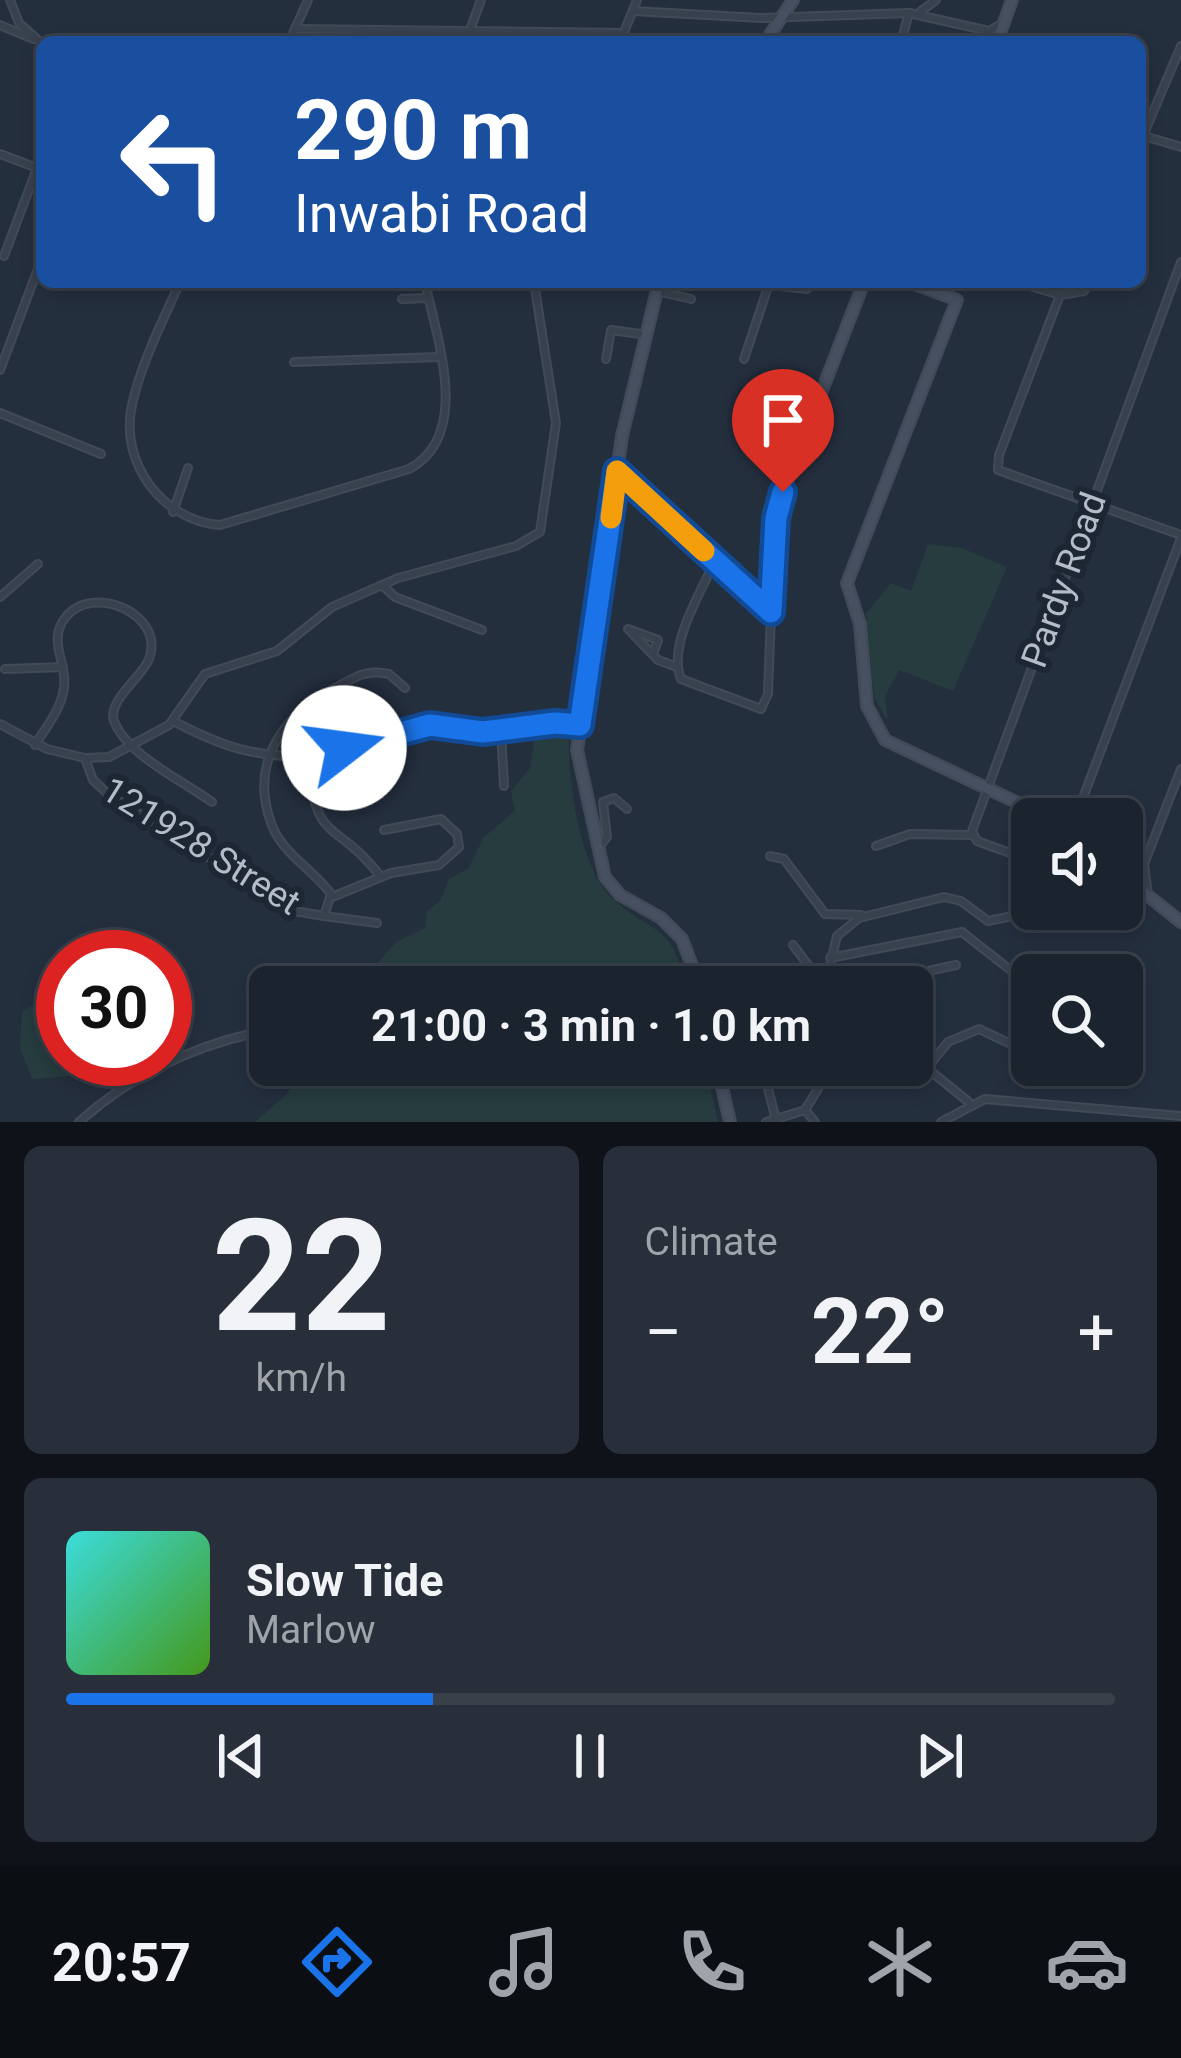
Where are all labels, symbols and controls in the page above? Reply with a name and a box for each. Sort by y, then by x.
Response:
text: 290 m [294,81,532,180]
icon: left [96,84,252,240]
text: Inwabi Road [294,182,589,245]
pin [732,369,834,492]
icon: arrive [750,387,816,453]
street label: Pardy Road [1013,487,1115,673]
position arrow [281,685,407,811]
street label: 121928 Street [94,768,308,924]
map controls [1011,798,1143,1086]
button: sound [1011,798,1143,930]
speed limit sign: 30 [36,930,192,1086]
button: search [1011,954,1143,1086]
text: 21:00 · 3 min · 1.0 km [371,999,811,1052]
text: 22 [212,1185,391,1368]
text: Climate [645,1219,778,1265]
text: 22° [811,1280,949,1385]
text: − [645,1294,682,1371]
text: + [1078,1294,1115,1371]
text: km/h [255,1355,347,1401]
text: Slow Tide [246,1554,444,1607]
text: Marlow [246,1607,376,1653]
icon: previous [208,1723,274,1789]
icon: pause [557,1723,623,1789]
icon: next [907,1723,973,1789]
icon: directions [295,1920,379,2004]
icon: music [482,1920,566,2004]
icon: phone [670,1920,754,2004]
icon: climate [858,1920,942,2004]
icon: car [1045,1920,1129,2004]
text: 20:57 [52,1931,191,1994]

